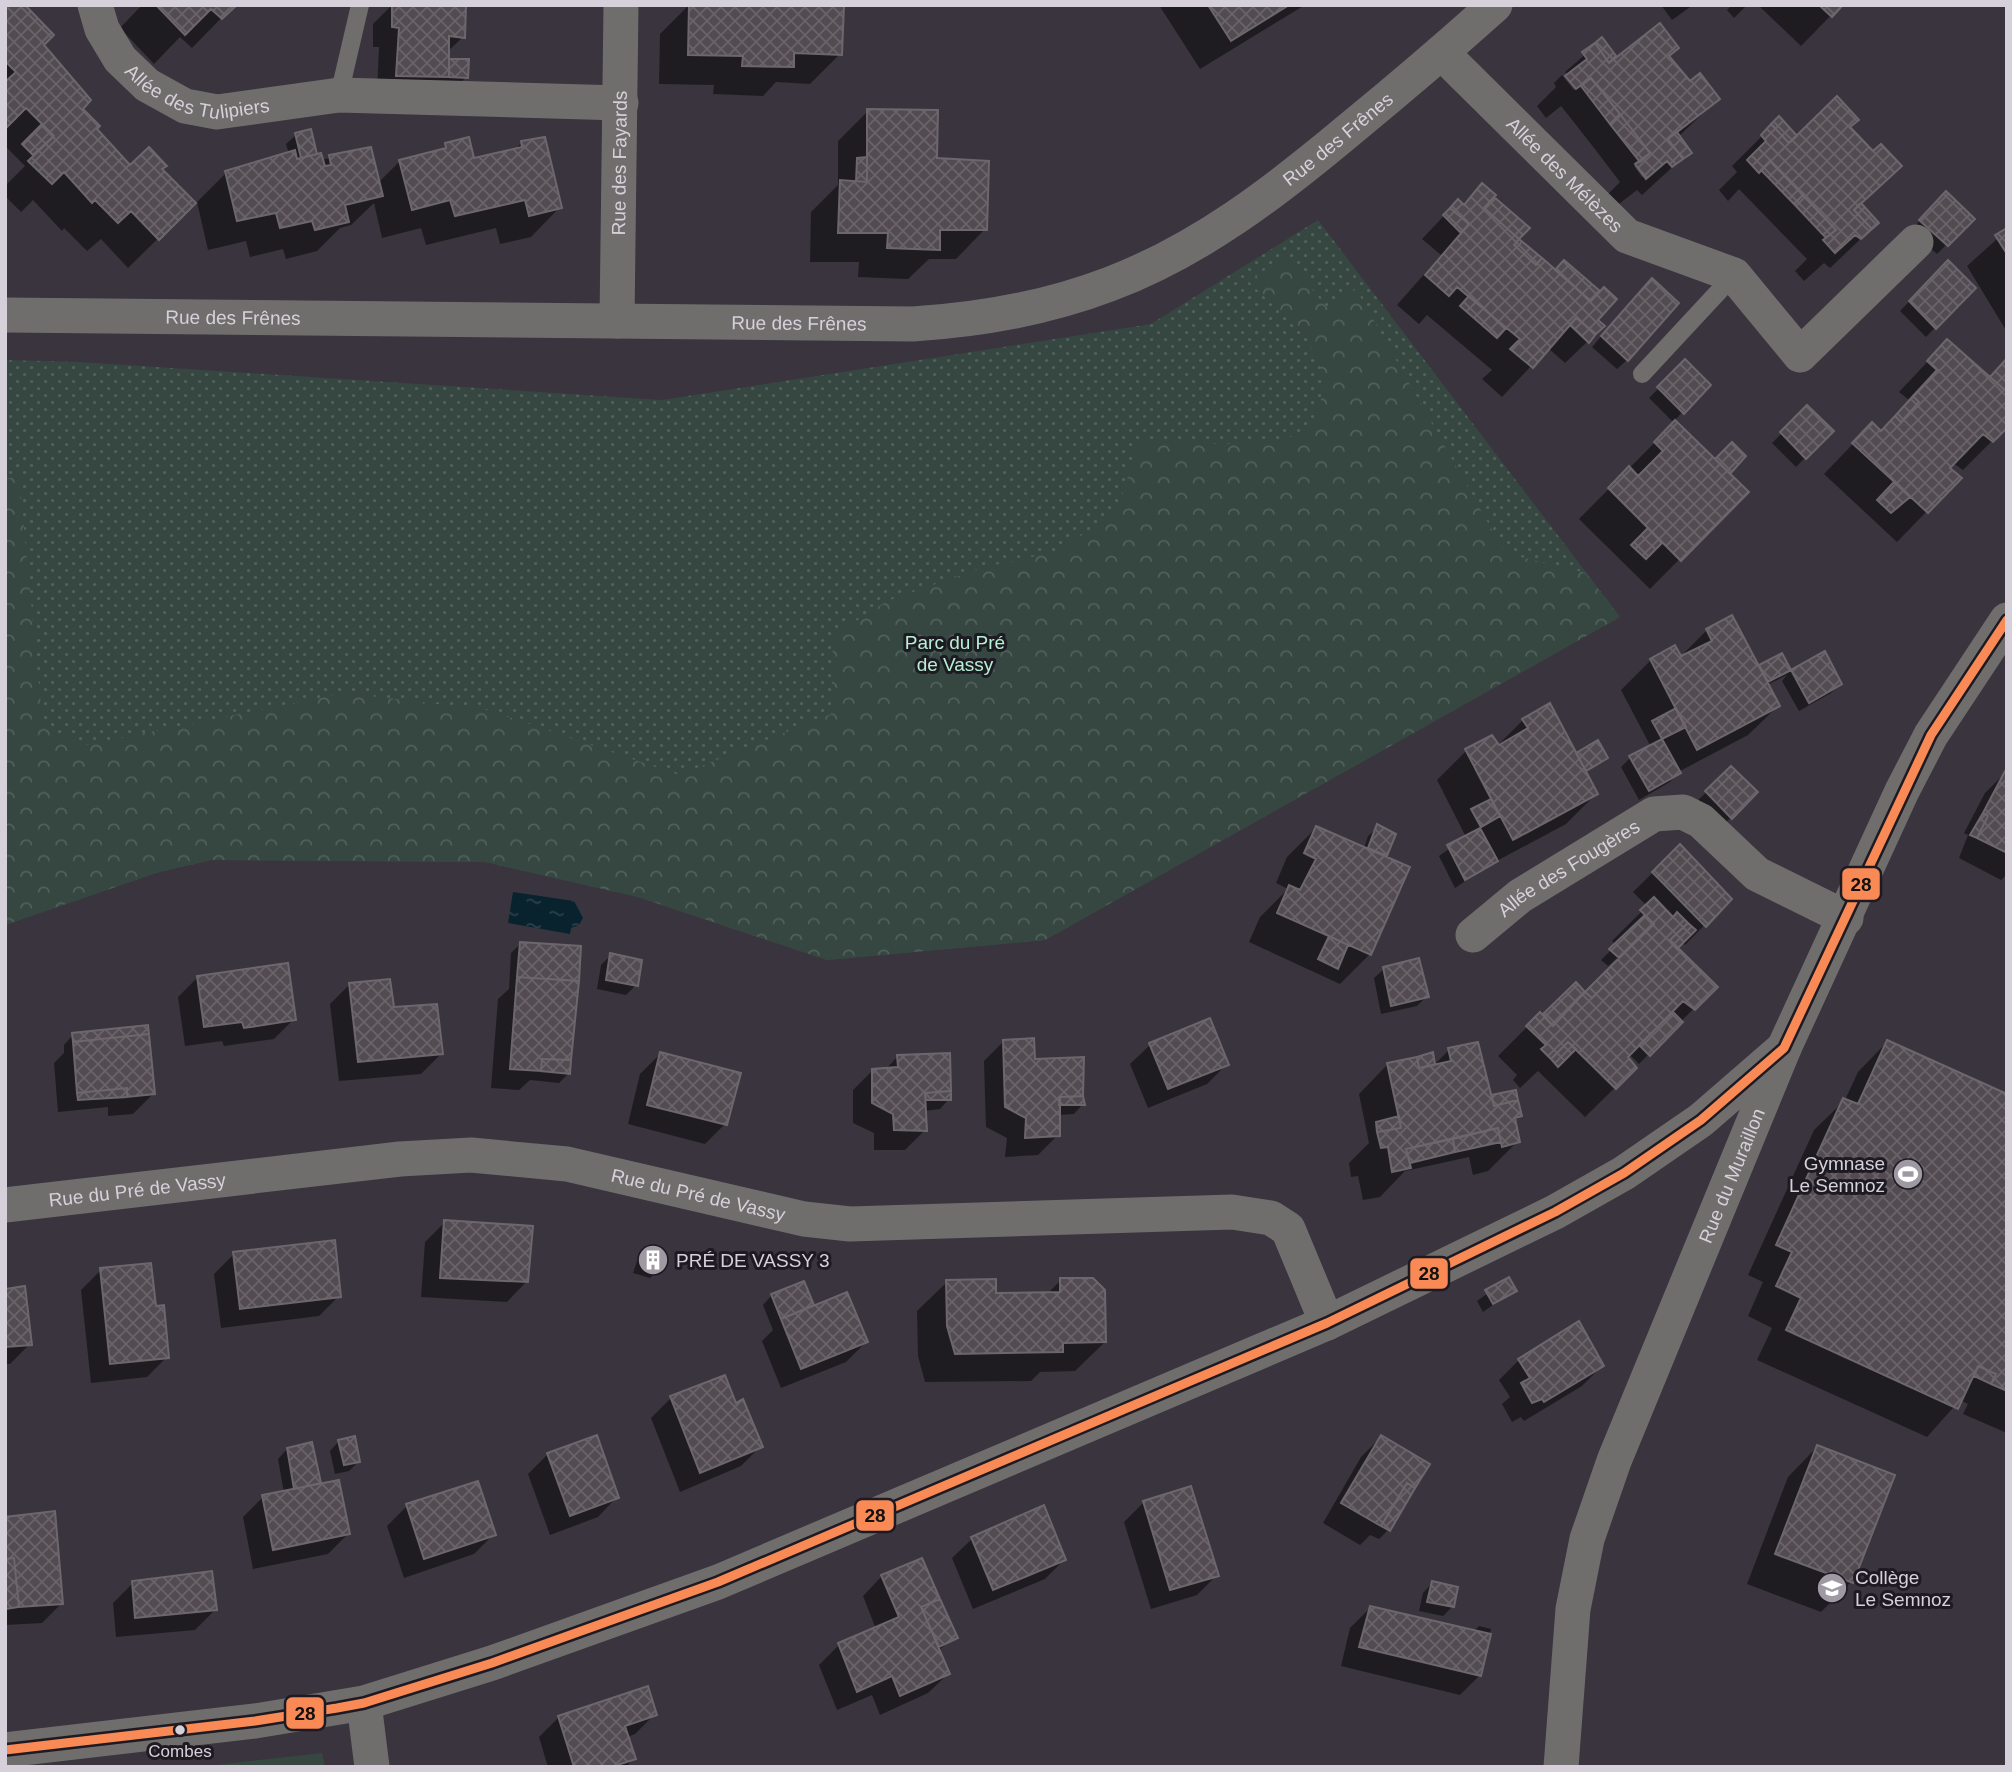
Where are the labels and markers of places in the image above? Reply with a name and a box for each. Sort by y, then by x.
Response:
place label: Gymnase Le Semnoz [1789,1153,1885,1196]
sports icon: Gymnase Le Semnoz [1891,1157,1925,1191]
building icon: PRÉ DE VASSY 3 [636,1243,670,1277]
place label: PRÉ DE VASSY 3 [676,1250,829,1271]
place label: Collège Le Semnoz [1855,1567,1951,1610]
school or university icon: Collège Le Semnoz [1815,1571,1849,1605]
marker: Combes [173,1723,187,1737]
place label: Combes [148,1742,212,1761]

